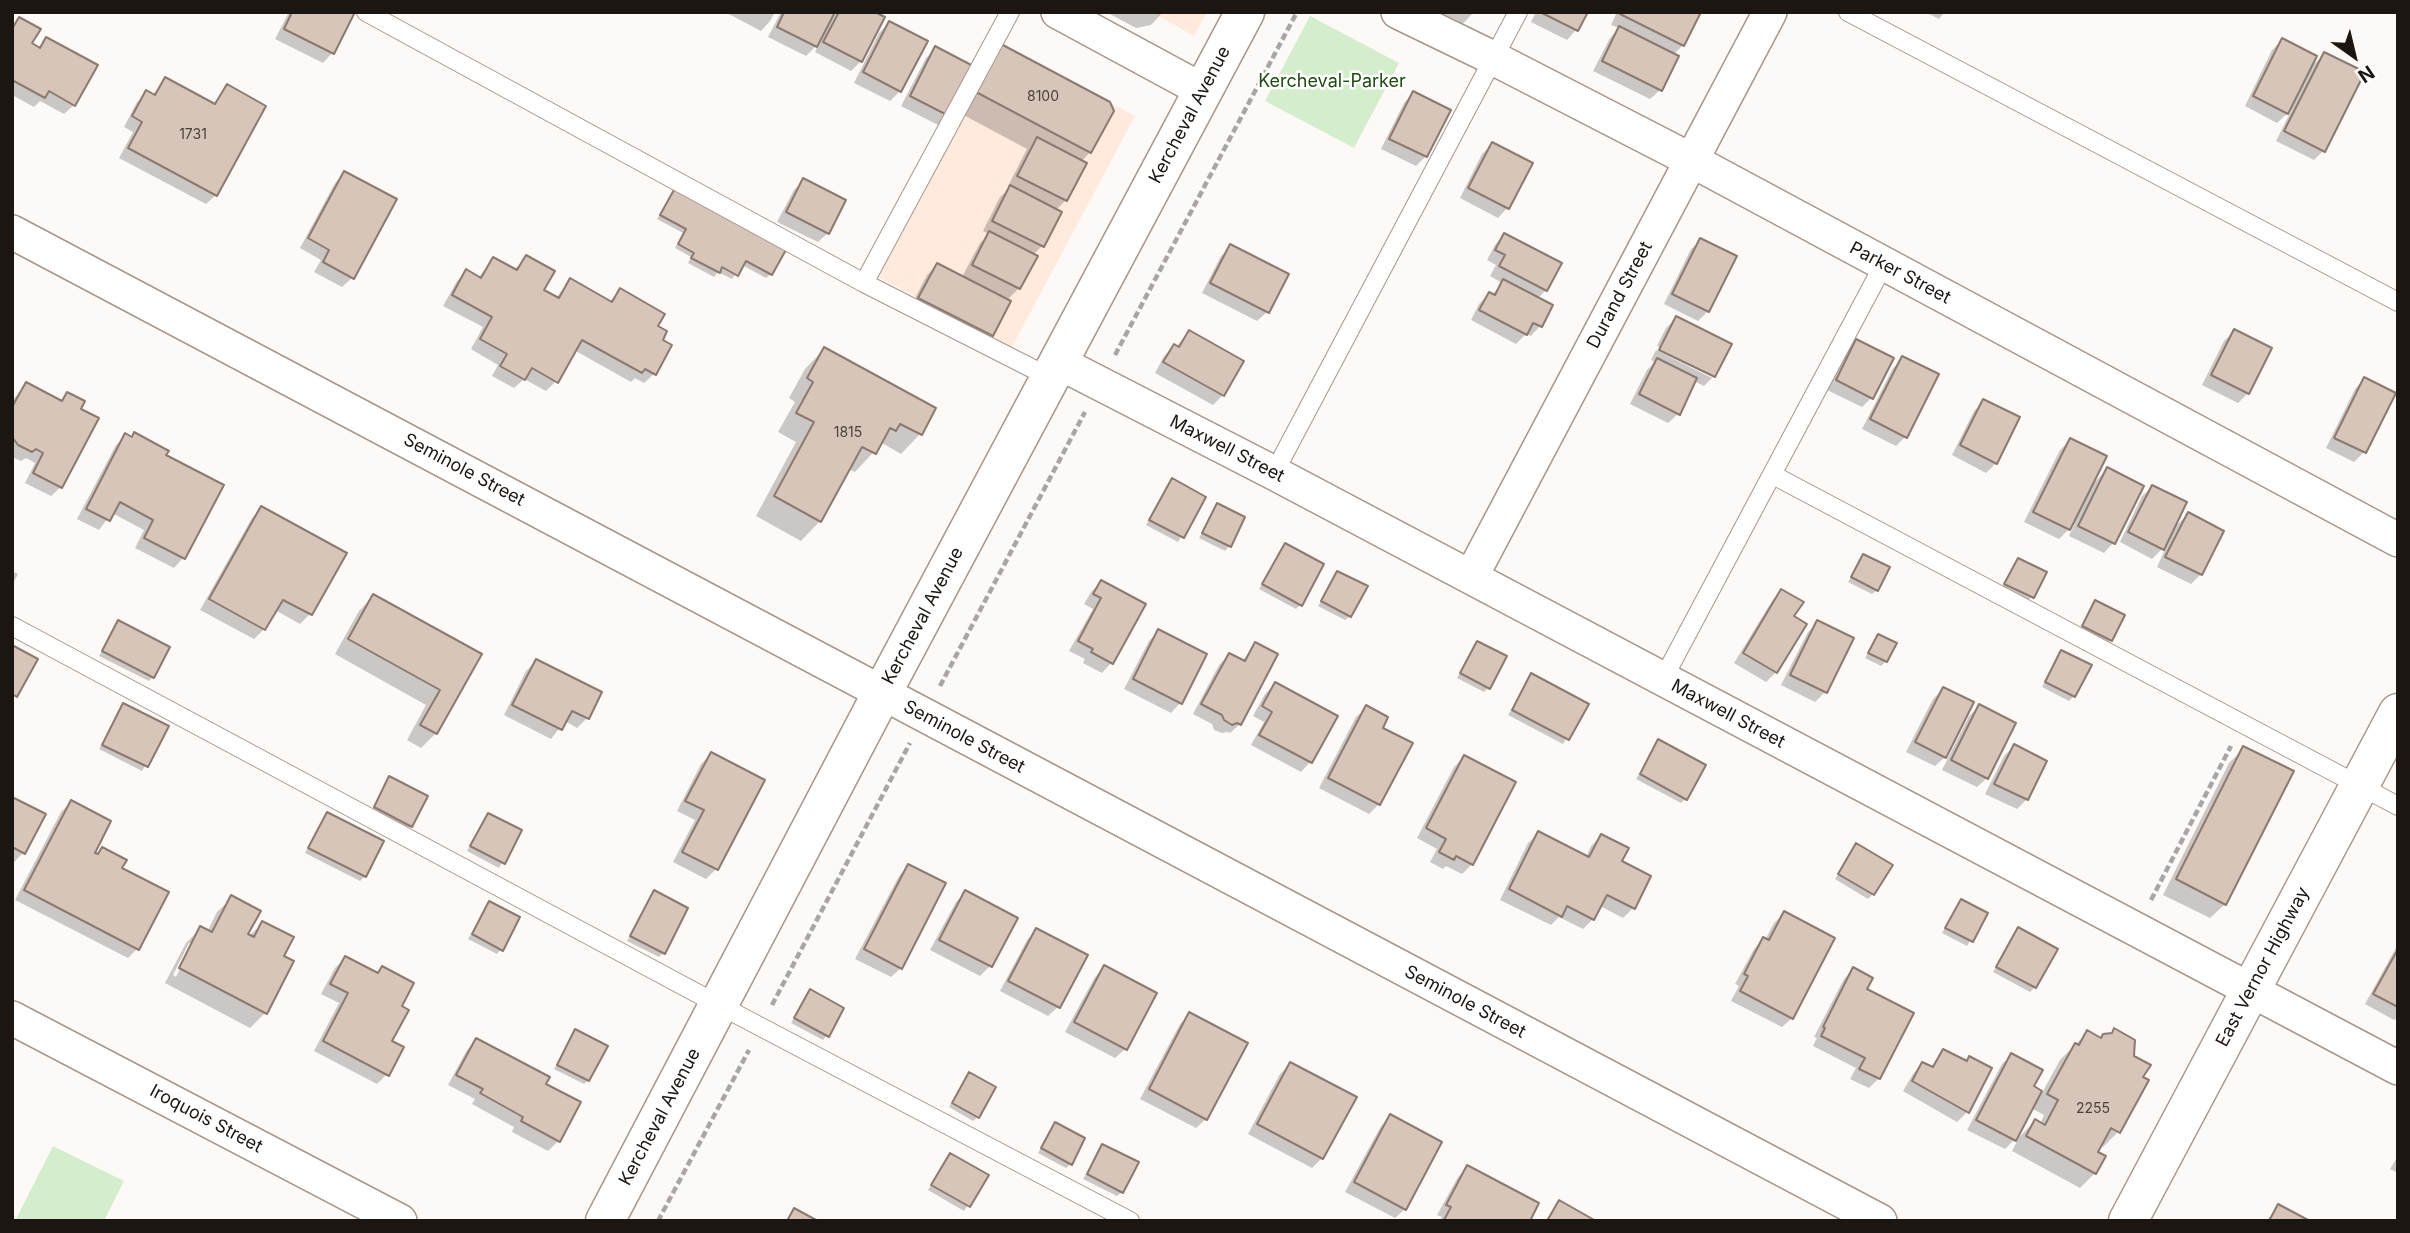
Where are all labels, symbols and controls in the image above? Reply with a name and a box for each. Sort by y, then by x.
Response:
north arrow [2319,21,2389,91]
street label: Kercheval Avenue [1145,43,1235,187]
text: N [2354,60,2378,87]
park label: Kercheval-Parker [1258,71,1406,93]
house number: 8100 [1027,89,1059,105]
house number: 1731 [179,127,207,143]
street label: Parker Street [1846,237,1954,309]
street label: Durand Street [1583,238,1657,352]
street label: Maxwell Street [1166,411,1288,487]
house number: 1815 [834,425,862,441]
street label: Seminole Street [400,429,528,511]
street label: Kercheval Avenue [878,544,968,688]
street label: Maxwell Street [1667,675,1789,753]
street label: Seminole Street [900,696,1028,778]
street label: East Vernor Highway [2212,883,2314,1051]
street label: Seminole Street [1401,961,1529,1043]
street label: Kercheval Avenue [615,1045,705,1189]
street label: Iroquois Street [146,1080,266,1158]
house number: 2255 [2076,1101,2110,1117]

